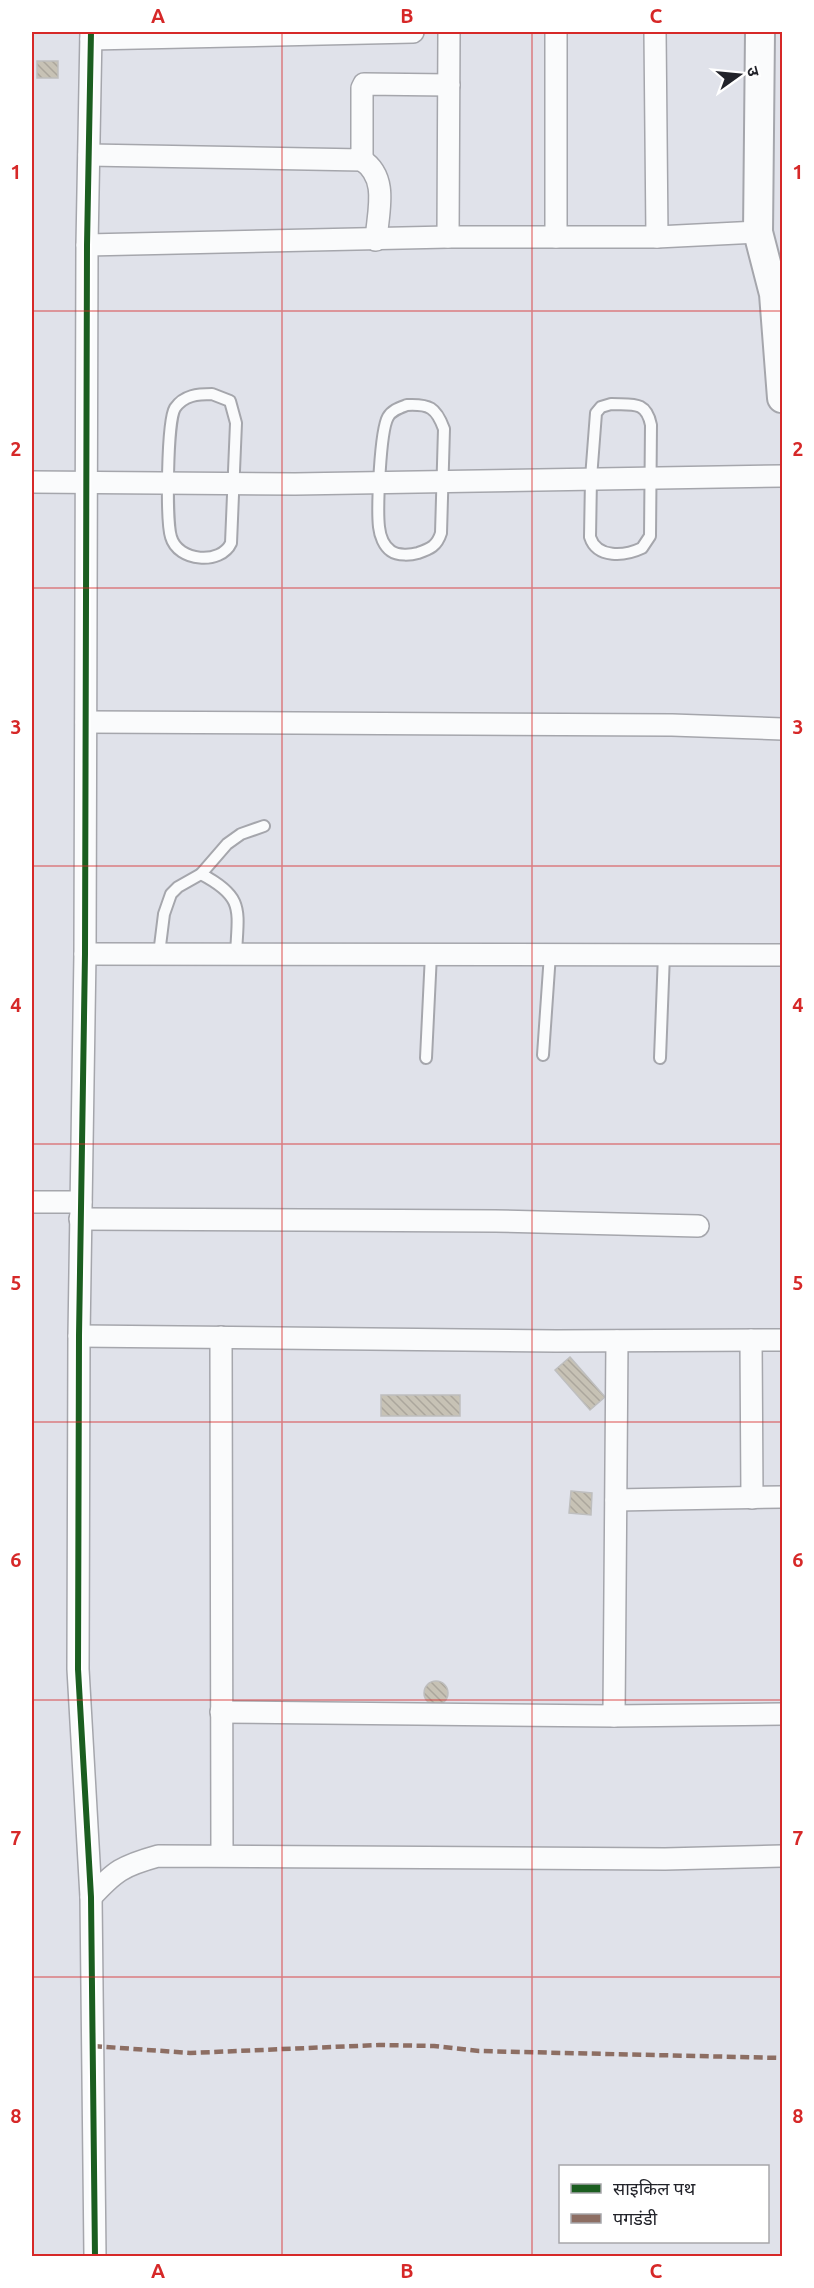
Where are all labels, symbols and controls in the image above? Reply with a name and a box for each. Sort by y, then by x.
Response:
text: A [151,4,165,27]
text: B [400,4,414,27]
text: C [650,4,663,27]
north arrow [709,45,769,105]
text: उ [744,64,764,79]
text: 1 [10,160,22,183]
text: 1 [792,160,804,183]
text: 2 [10,437,22,460]
text: 2 [792,437,804,460]
text: 3 [10,715,22,738]
text: 3 [792,715,804,738]
text: 4 [10,993,22,1016]
text: 4 [792,993,804,1016]
text: 5 [10,1271,22,1294]
text: 5 [792,1271,804,1294]
text: 6 [10,1548,22,1571]
text: 6 [792,1548,804,1571]
text: 7 [10,1826,22,1849]
text: 7 [792,1826,804,1849]
text: 8 [10,2104,22,2127]
text: 8 [792,2104,804,2127]
legend [559,2165,769,2243]
text: साइकिल पथ [613,2178,696,2198]
text: पगडंडी [613,2208,658,2228]
text: A [151,2259,165,2282]
text: B [400,2259,414,2282]
text: C [650,2259,663,2282]

